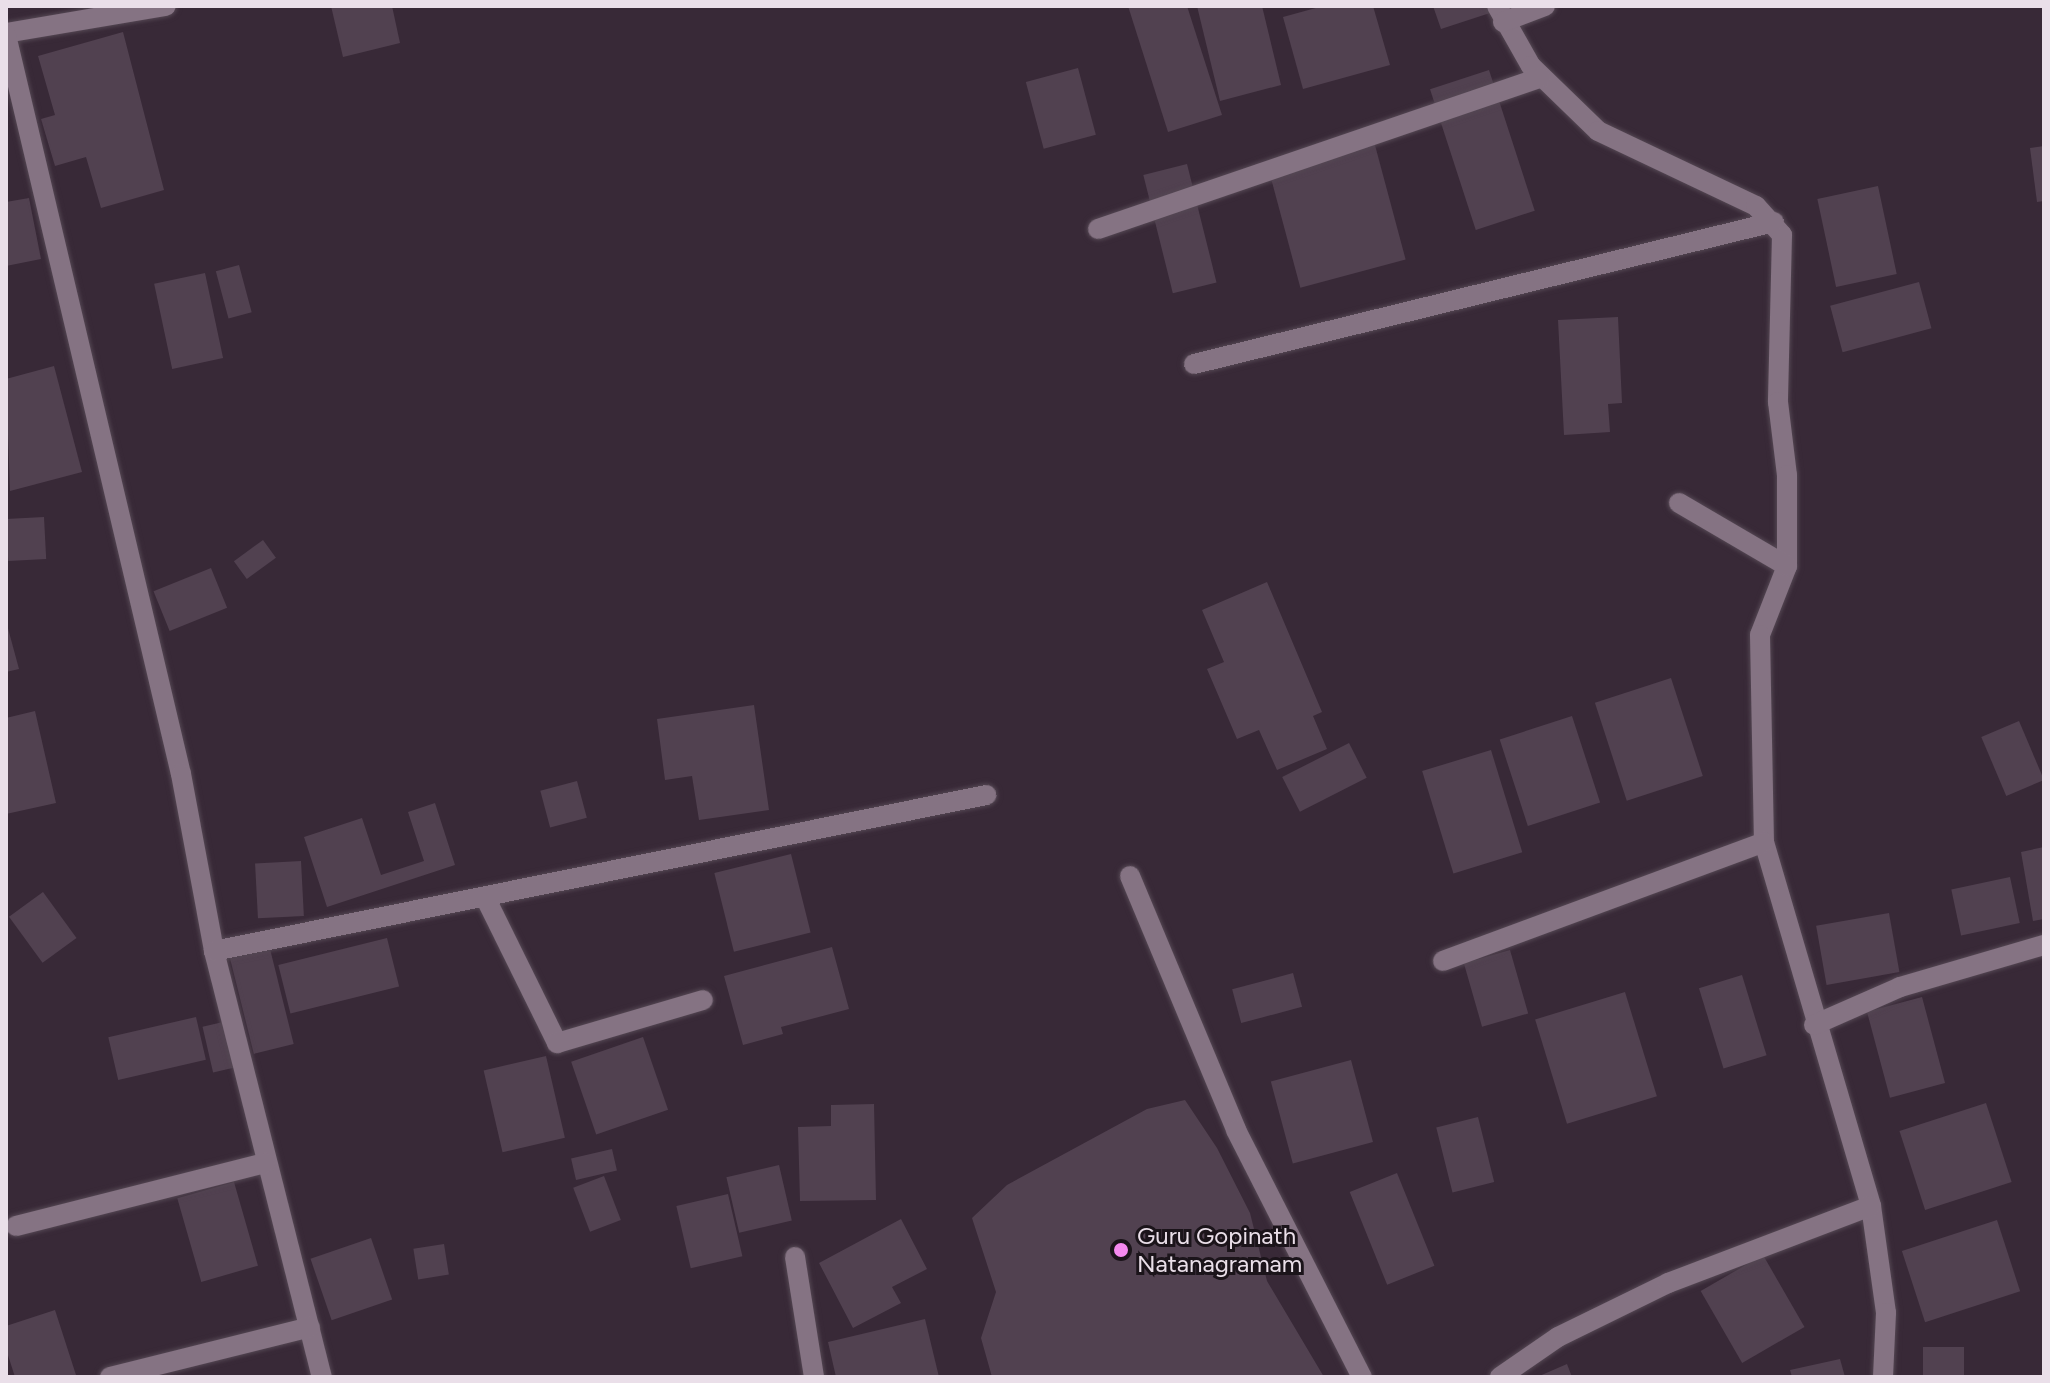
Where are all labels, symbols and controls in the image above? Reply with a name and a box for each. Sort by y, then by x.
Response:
place label: Guru Gopinath Natanagramam [1137,1222,1302,1278]
marker: Guru Gopinath Natanagramam [1112,1241,1130,1259]

